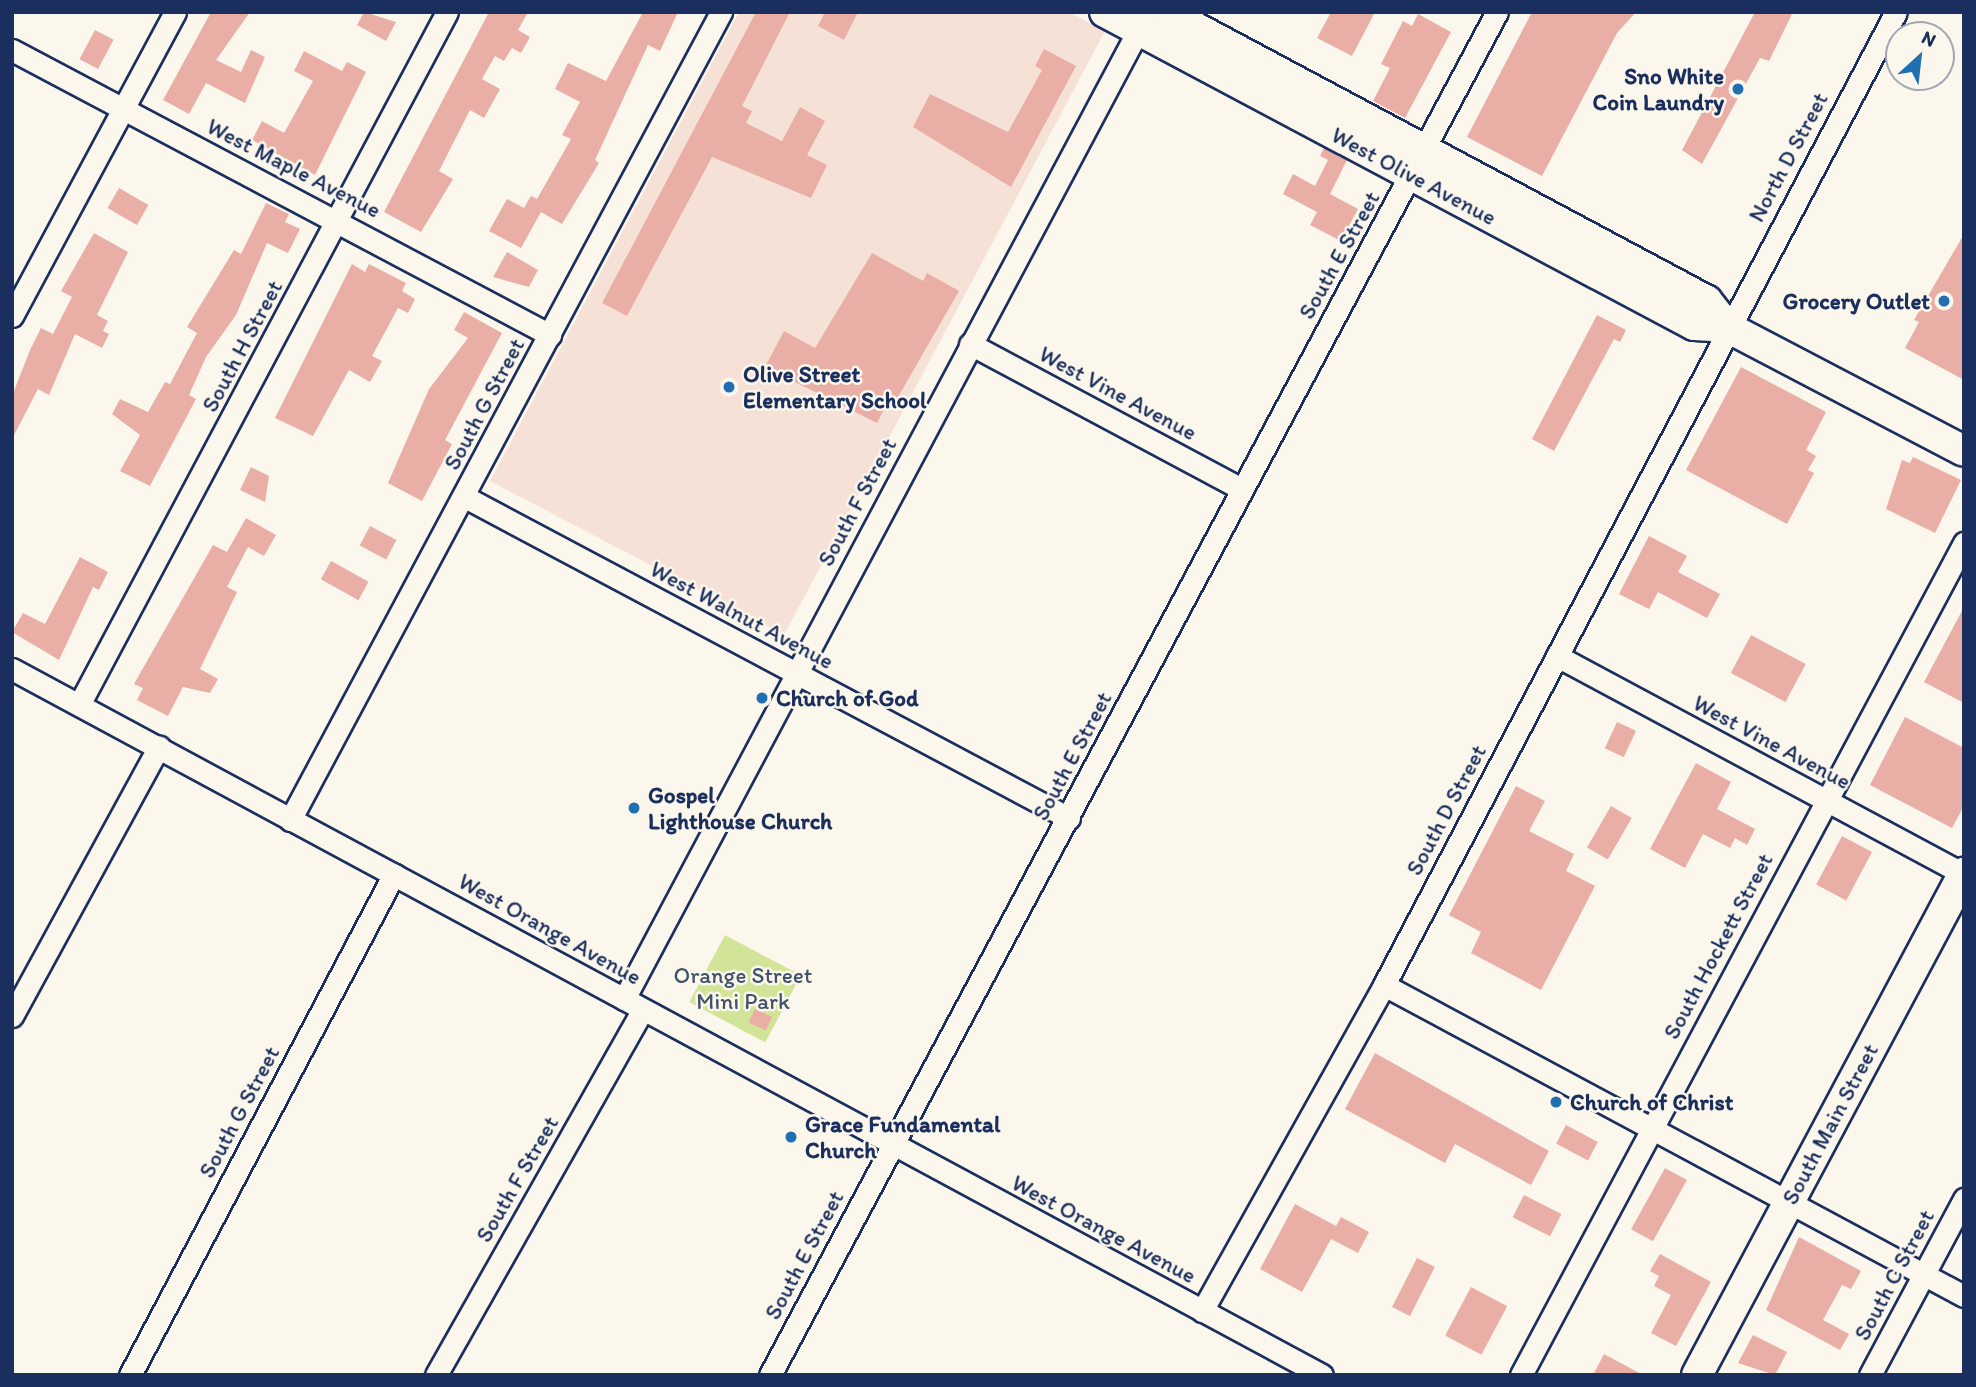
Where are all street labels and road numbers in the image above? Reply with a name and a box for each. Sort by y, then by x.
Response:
street label: North D Street [1742,87,1834,227]
street label: West Maple Avenue [203,112,385,224]
street label: West Olive Avenue [1327,121,1501,231]
street label: South E Street [1293,186,1385,324]
street label: South H Street [196,276,288,416]
street label: South G Street [438,334,530,474]
street label: West Vine Avenue [1035,340,1201,446]
street label: South F Street [812,433,902,571]
street label: West Walnut Avenue [646,555,838,675]
street label: South E Street [1027,687,1117,825]
street label: West Vine Avenue [1689,689,1855,795]
street label: South D Street [1400,740,1492,880]
street label: South Hockett Street [1657,848,1779,1044]
street label: West Orange Avenue [454,868,646,990]
street label: South Main Street [1776,1039,1884,1209]
street label: South G Street [193,1042,285,1182]
street label: South F Street [470,1111,564,1247]
street label: West Orange Avenue [1008,1169,1200,1289]
street label: South E Street [759,1186,849,1324]
street label: South C Street [1848,1205,1940,1345]

